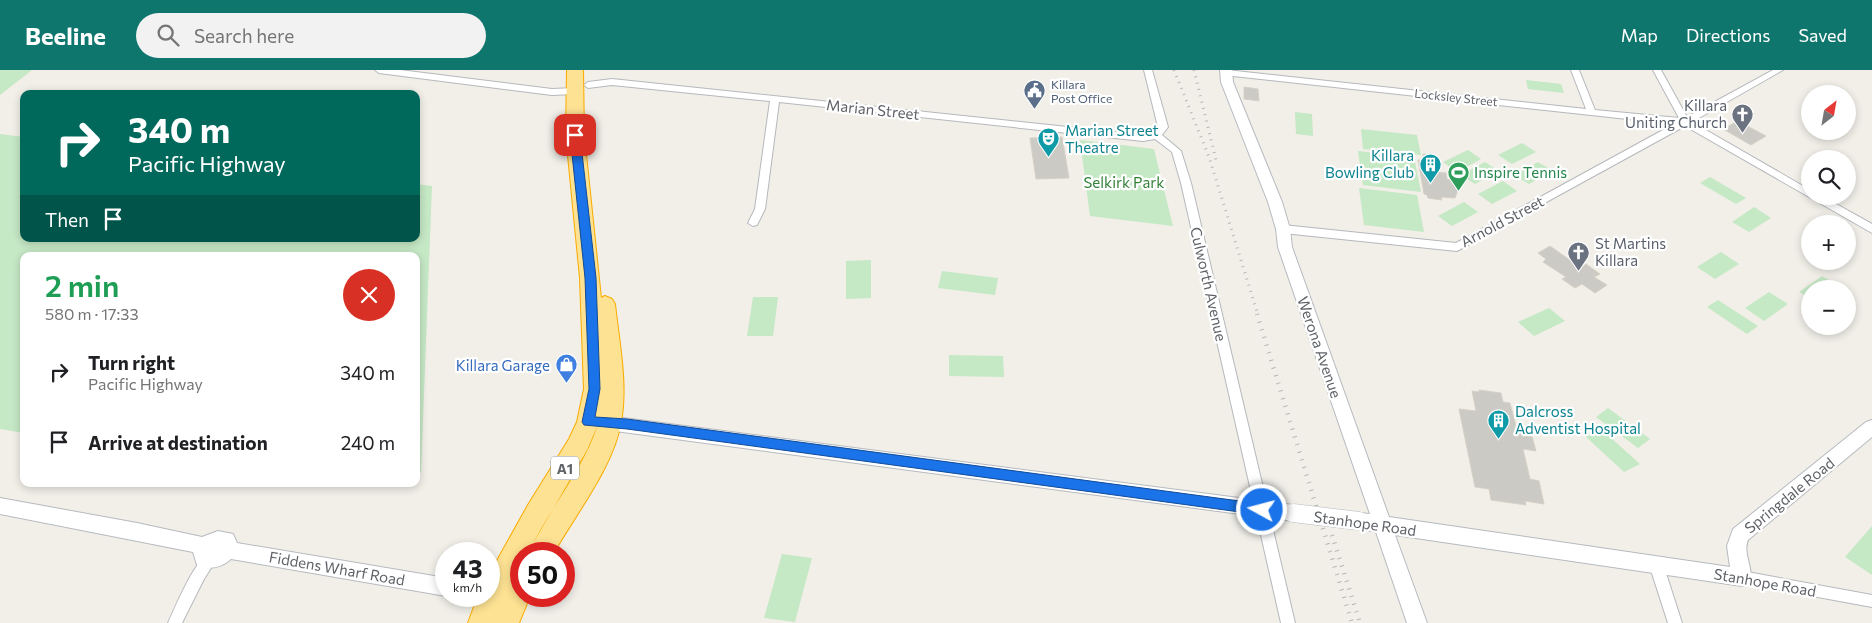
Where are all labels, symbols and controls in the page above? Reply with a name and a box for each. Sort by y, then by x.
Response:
search box [136,13,486,58]
text: Beeline [25,21,106,50]
icon: search [154,21,182,49]
text: Search here [194,24,294,47]
text: Map [1621,24,1658,46]
text: Directions [1686,24,1770,46]
text: Saved [1798,24,1847,46]
place label: Killara Post Office [1051,77,1112,105]
public building icon: Killara Post Office [1023,79,1047,110]
north arrow [1801,85,1856,140]
map controls [1801,85,1856,335]
street label: Locksley Street [1414,86,1498,108]
street label: Marian Street [826,95,920,123]
place label: Killara Uniting Church [1625,96,1727,131]
church icon: Killara Uniting Church [1731,102,1755,133]
text: 340 m [128,107,230,150]
icon: right [45,110,110,175]
pin [554,114,596,156]
icon: arrive [561,121,589,149]
place label: Marian Street Theatre [1065,121,1159,156]
theatre icon: Marian Street Theatre [1037,127,1061,158]
place label: Killara Bowling Club [1325,146,1414,181]
text: Pacific Highway [128,150,286,177]
button: search [1801,150,1856,205]
building icon: Killara Bowling Club [1418,152,1442,183]
sports icon: Inspire Tennis [1446,160,1470,191]
place label: Inspire Tennis [1474,163,1567,181]
park label: Selkirk Park [1084,173,1164,191]
street label: Arnold Street [1457,192,1547,250]
icon: arrive [99,205,127,233]
text: Then [45,208,89,231]
button: + [1801,215,1856,270]
street label: Culworth Avenue [1187,225,1231,343]
place label: St Martins Killara [1595,234,1666,269]
church icon: St Martins Killara [1567,240,1591,271]
text: 2 min [45,266,119,303]
button: close [343,269,395,321]
button: − [1801,280,1856,335]
street label: Werona Avenue [1294,294,1346,400]
text: 580 m · 17:33 [45,304,139,323]
text: Turn right [88,351,175,374]
shop icon: Killara Garage [554,353,578,384]
place label: Killara Garage [456,356,550,374]
icon: right [45,358,73,386]
text: 340 m [340,361,395,384]
text: Pacific Highway [88,374,203,393]
place label: Dalcross Adventist Hospital [1515,402,1641,437]
building icon: Dalcross Adventist Hospital [1487,408,1511,439]
icon: arrive [45,428,73,456]
text: Arrive at destination [88,431,268,454]
text: 240 m [341,431,395,454]
street label: Springdale Road [1740,453,1838,537]
road number: A1 [551,456,579,479]
position arrow [1235,483,1287,535]
street label: Stanhope Road [1313,507,1417,539]
speed limit sign: 50 [510,542,575,607]
street label: Fiddens Wharf Road [268,547,406,589]
text: 43 [453,553,482,583]
street label: Stanhope Road [1712,564,1818,600]
text: km/h [453,580,482,594]

